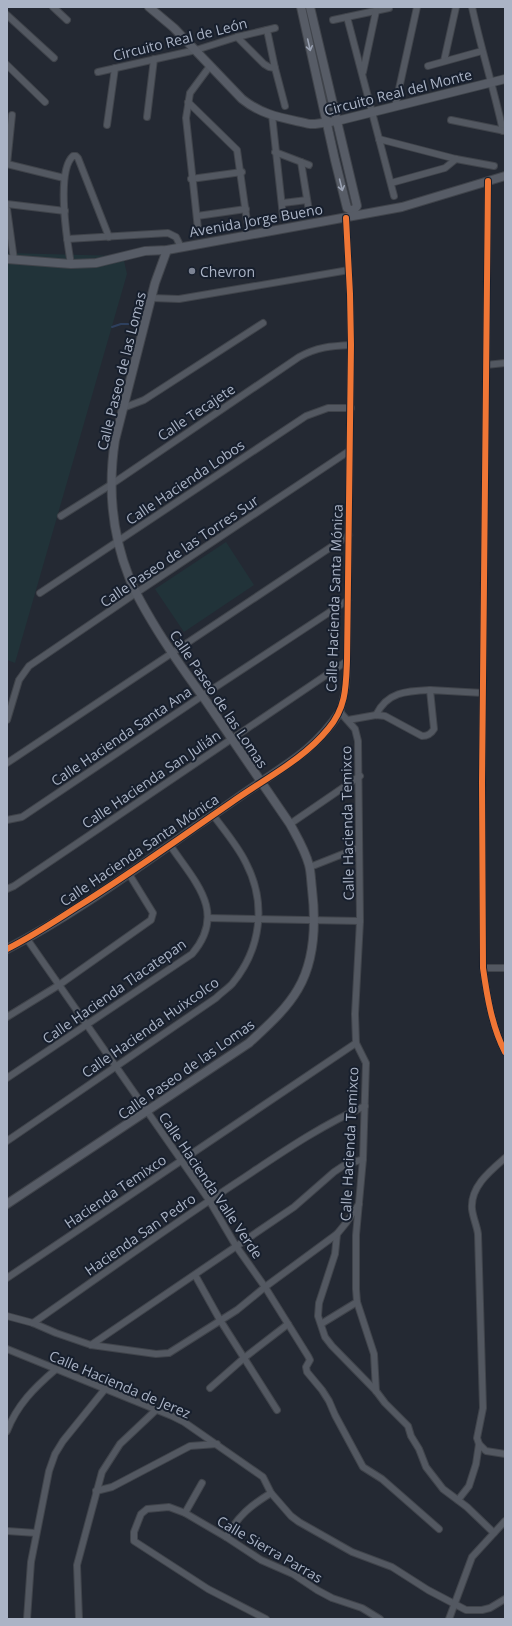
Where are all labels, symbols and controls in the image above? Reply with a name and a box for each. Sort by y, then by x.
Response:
street label: Circuito Real de León [111,13,249,65]
one-way arrow [306,38,314,51]
street label: Circuito Real del Monte [322,64,474,120]
one-way arrow [338,179,346,192]
street label: Avenida Jorge Bueno [188,199,324,241]
place label: Chevron [200,262,255,281]
marker: Chevron [187,266,197,276]
street label: Calle Paseo de las Lomas [92,289,150,452]
street label: Calle Tecajete [154,379,239,445]
street label: Calle Hacienda Lobos [122,435,248,529]
street label: Calle Paseo de las Torres Sur [96,491,262,611]
street label: Calle Hacienda Santa Mónica [321,504,347,692]
street label: Calle Paseo de las Lomas [166,626,273,772]
street label: Calle Hacienda Santa Ana [47,682,195,790]
street label: Calle Hacienda San Julián [78,725,224,833]
street label: Calle Hacienda Temixco [336,746,358,900]
street label: Calle Hacienda Santa Mónica [56,790,222,910]
street label: Calle Hacienda Tlacatepan [38,934,190,1048]
street label: Calle Hacienda Huixcolco [78,972,222,1082]
street label: Calle Paseo de las Lomas [114,1014,258,1123]
street label: Calle Hacienda Temixco [335,1066,363,1222]
street label: Calle Hacienda Valle Verde [155,1108,267,1262]
street label: Hacienda Temixco [60,1150,170,1232]
street label: Hacienda San Pedro [81,1189,199,1279]
street label: Calle Hacienda de Jerez [46,1346,194,1423]
street label: Calle Sierra Parras [214,1511,327,1587]

